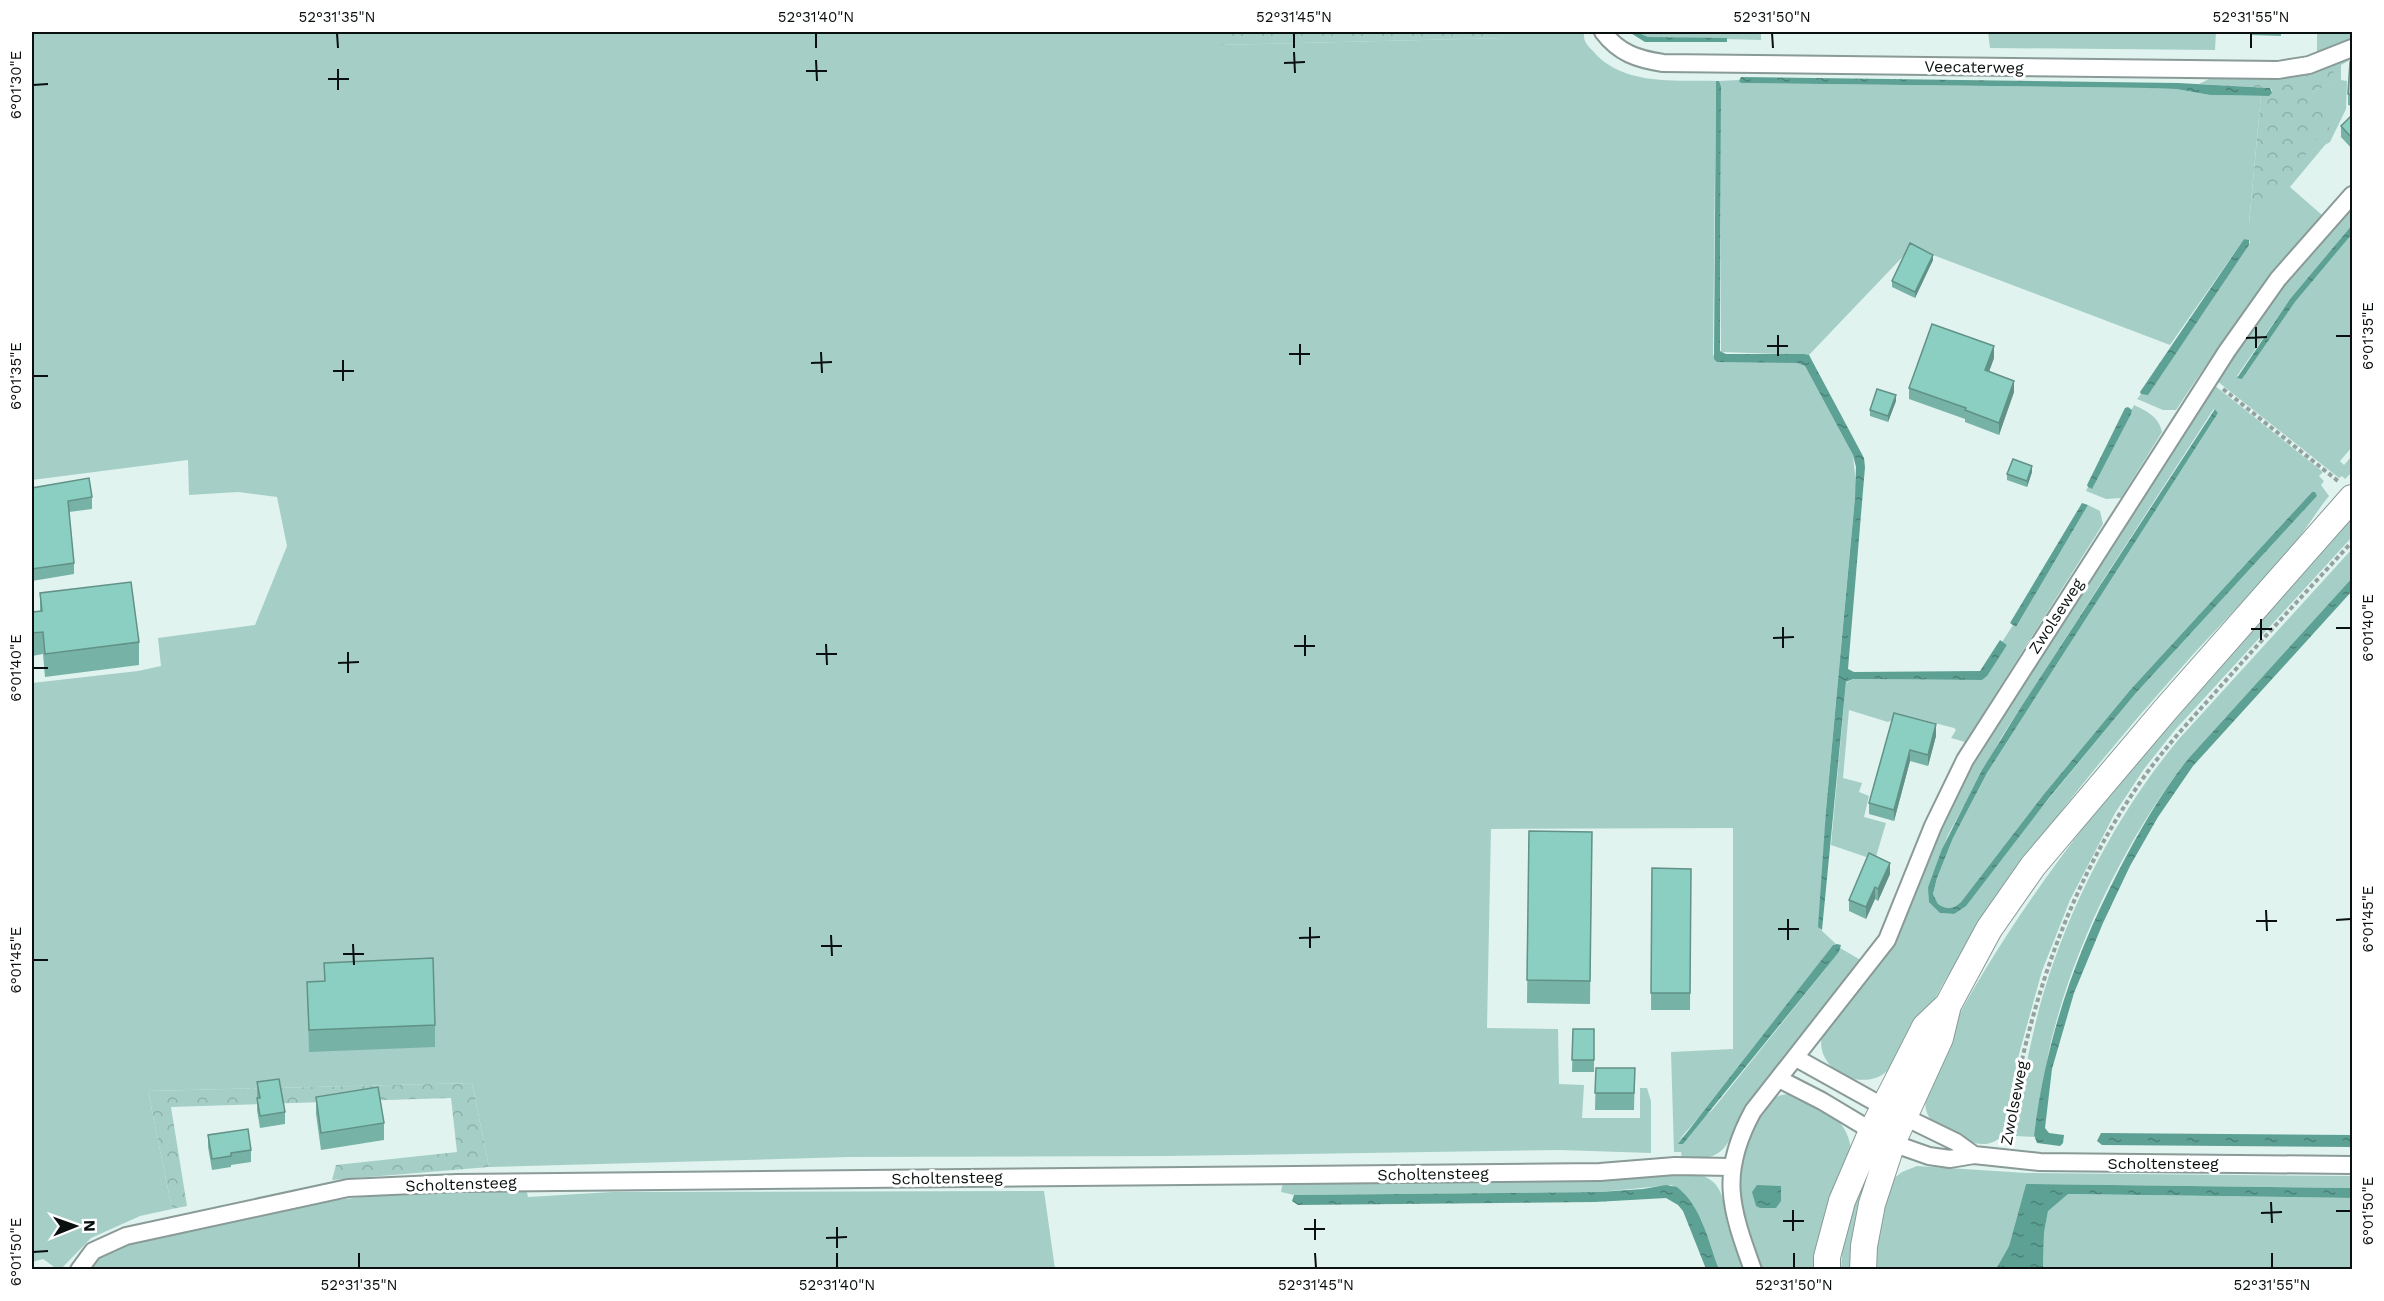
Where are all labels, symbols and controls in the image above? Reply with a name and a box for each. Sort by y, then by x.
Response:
text: 52°31'35"N [298,8,376,26]
text: 52°31'40"N [778,8,854,26]
text: 52°31'45"N [1256,8,1332,26]
text: 52°31'50"N [1733,8,1811,26]
text: 52°31'55"N [2213,8,2290,26]
text: 6°01'30"E [7,51,25,119]
street label: Veecaterweg [1924,57,2024,77]
text: 6°01'35"E [2359,302,2377,370]
text: 6°01'35"E [7,342,25,410]
street label: Zwolseweg [2025,574,2088,657]
text: 6°01'40"E [2359,594,2377,662]
text: 6°01'40"E [7,634,25,702]
text: 6°01'45"E [2359,886,2377,952]
text: 6°01'45"E [7,927,25,993]
street label: Zwolseweg [1996,1059,2032,1147]
street label: Scholtensteeg [2107,1154,2219,1173]
street label: Scholtensteeg [1377,1164,1489,1184]
street label: Scholtensteeg [891,1168,1003,1188]
street label: Scholtensteeg [405,1173,517,1195]
text: 6°01'50"E [2359,1177,2377,1245]
north arrow [45,1196,105,1256]
text: 6°01'50"E [7,1218,25,1286]
text: N [80,1220,99,1232]
text: 52°31'35"N [320,1276,398,1294]
text: 52°31'40"N [799,1276,875,1294]
text: 52°31'45"N [1278,1276,1354,1294]
text: 52°31'50"N [1755,1276,1833,1294]
text: 52°31'55"N [2234,1276,2311,1294]

